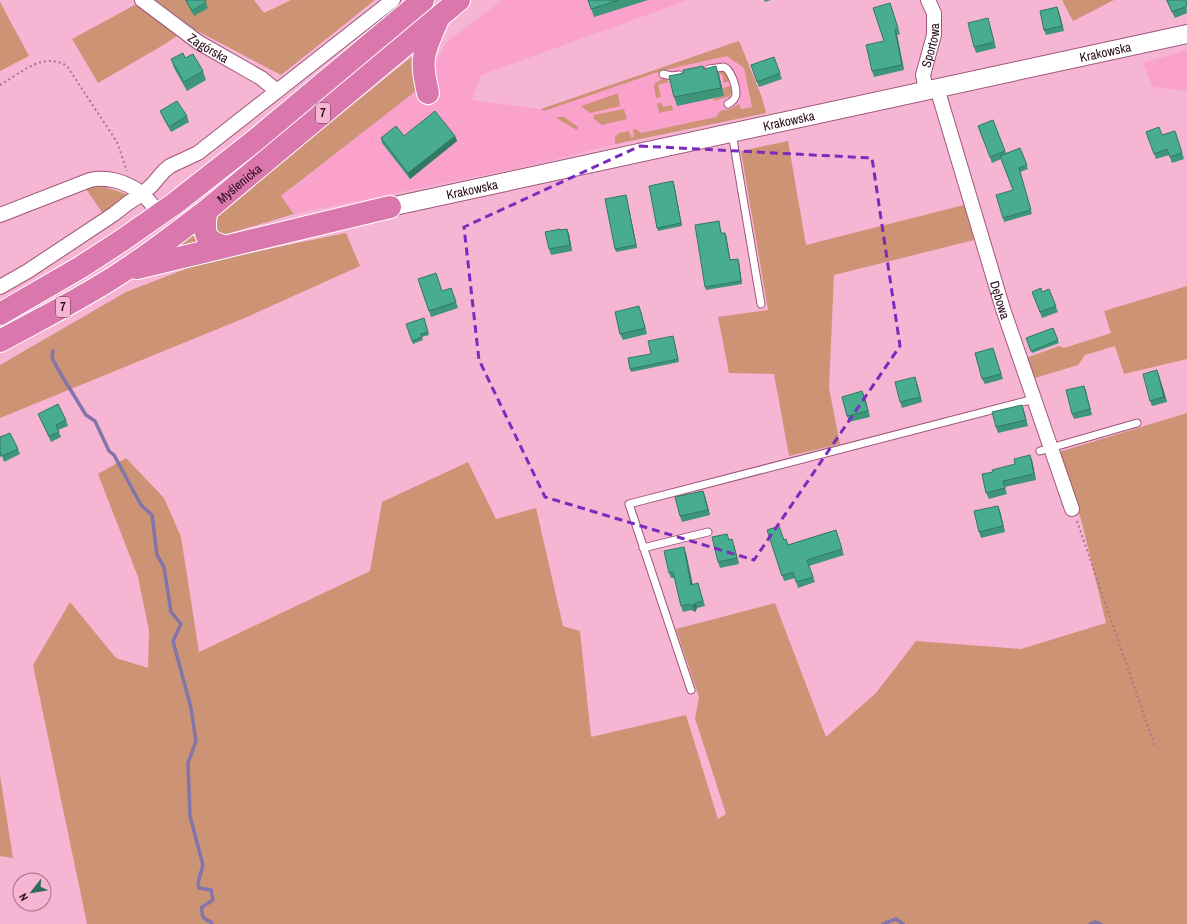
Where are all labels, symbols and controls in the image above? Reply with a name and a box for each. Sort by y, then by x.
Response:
street label: Sportowa [917,23,943,69]
street label: Zagórska [185,29,232,66]
street label: Krakowska [1078,38,1133,66]
road number: 7 [316,103,330,123]
street label: Krakowska [761,107,816,134]
street label: Myślenicka [213,160,265,207]
street label: Krakowska [445,175,499,203]
street label: Dębowa [986,279,1014,321]
road number: 7 [56,297,70,317]
north arrow [12,872,52,912]
text: N [16,891,31,904]

